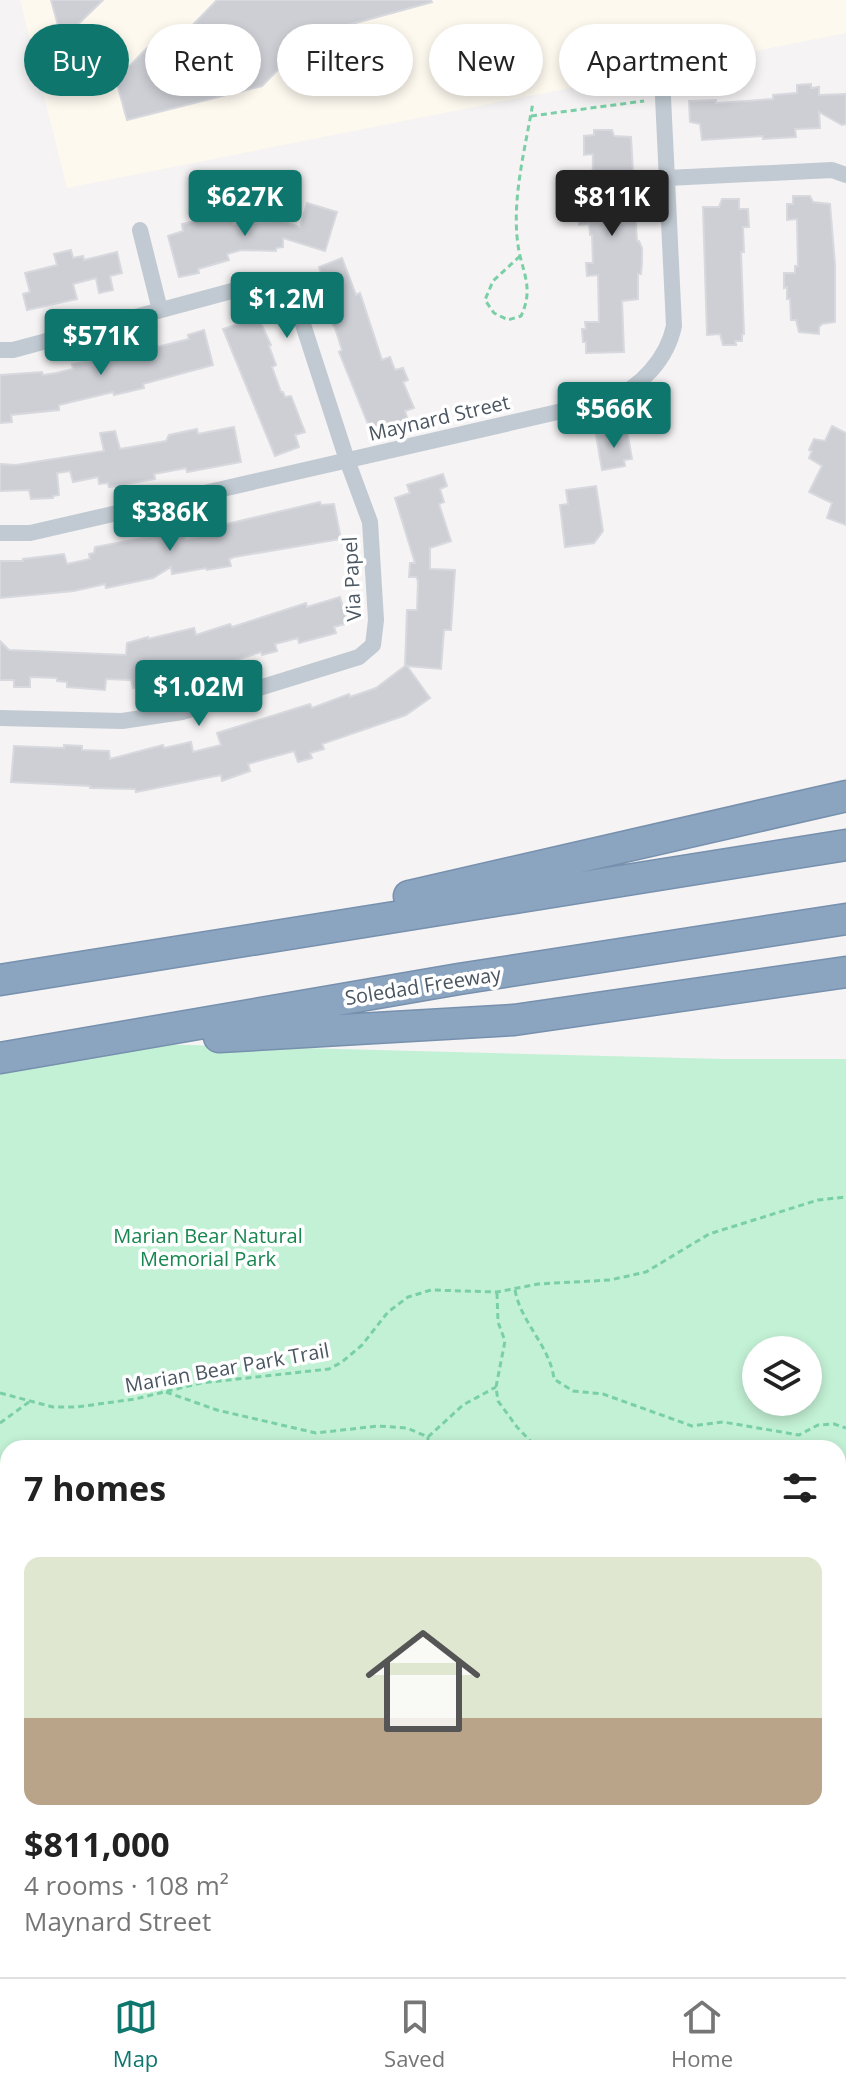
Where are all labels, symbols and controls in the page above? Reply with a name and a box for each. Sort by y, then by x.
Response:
chip: Buy [24,24,129,96]
chip: Rent [145,24,261,96]
chip: Filters [277,24,413,96]
chip: New [429,24,543,96]
chip: Apartment [559,24,756,96]
pin: $627K [189,170,301,238]
pin: $811K [556,170,668,238]
text: $627K [207,178,283,214]
text: $811K [574,178,650,214]
pin: $1.2M [231,272,343,340]
text: $1.2M [249,280,325,316]
pin: $571K [45,309,157,377]
text: $571K [63,317,139,353]
pin: $566K [558,382,670,450]
street label: Maynard Street [366,388,512,447]
text: $566K [576,390,652,426]
pin: $386K [114,485,226,553]
text: $386K [132,493,208,529]
street label: Via Papel [336,536,367,622]
pin: $1.02M [134,660,264,728]
text: $1.02M [153,668,245,704]
street label: Soledad Freeway [343,960,504,1011]
park label: Marian Bear Natural Memorial Park [113,1222,303,1272]
street label: Marian Bear Park Trail [123,1336,331,1399]
map controls [742,1336,822,1416]
button: layers [742,1336,822,1416]
text: 7 homes [24,1465,166,1511]
icon: filters [778,1466,822,1510]
icon: home [351,1609,495,1753]
text: $811,000 [24,1821,170,1867]
text: 4 rooms · 108 m² [24,1867,229,1903]
text: Maynard Street [24,1903,211,1939]
tab: Map [113,1995,158,2073]
tab: Saved [384,1995,445,2073]
tab: Home [671,1995,733,2073]

